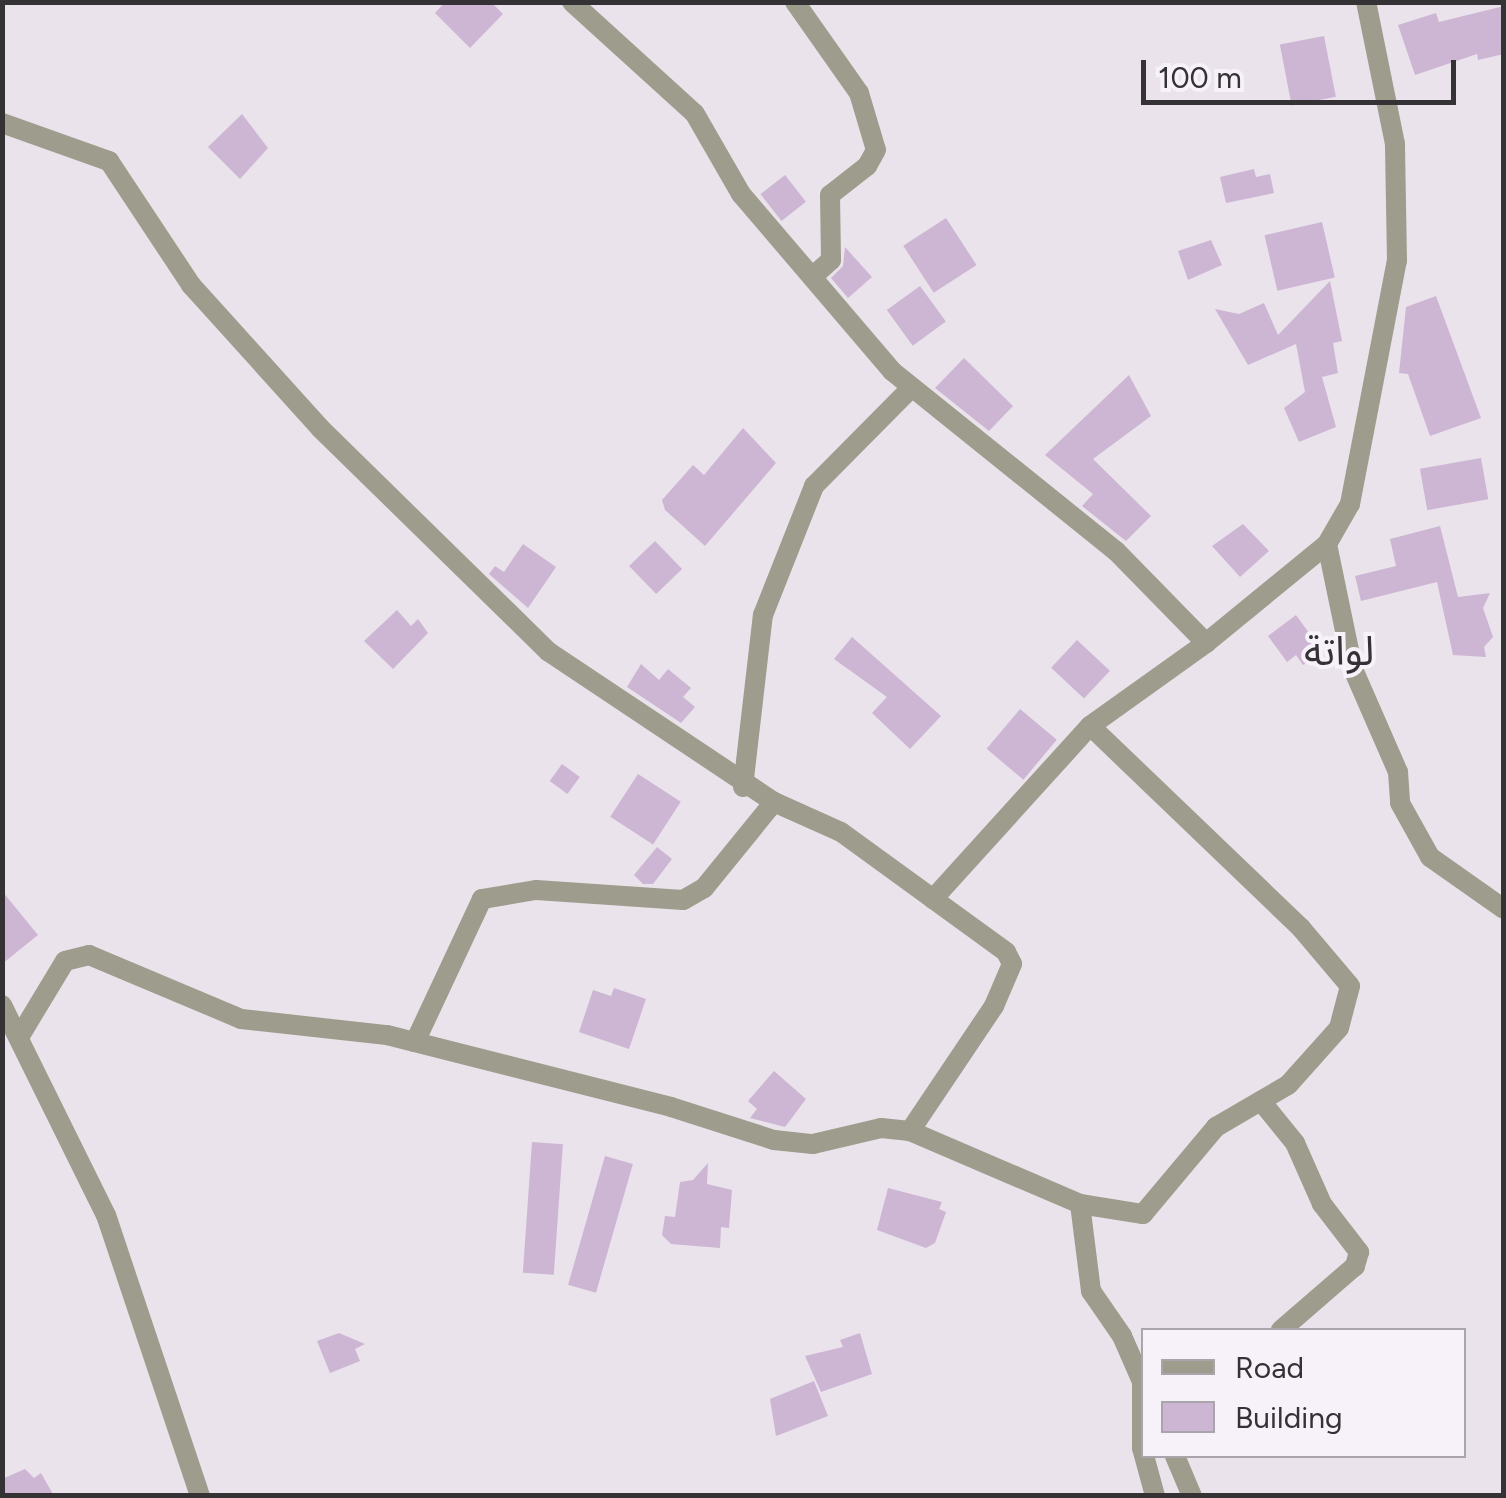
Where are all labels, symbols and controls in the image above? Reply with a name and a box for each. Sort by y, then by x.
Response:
scale bar [1146,40,1461,102]
text: 100 m [1158,59,1242,96]
district label: لواتة [1304,627,1374,675]
legend [1141,1328,1466,1458]
text: Road [1235,1349,1304,1386]
text: Building [1235,1399,1343,1436]

